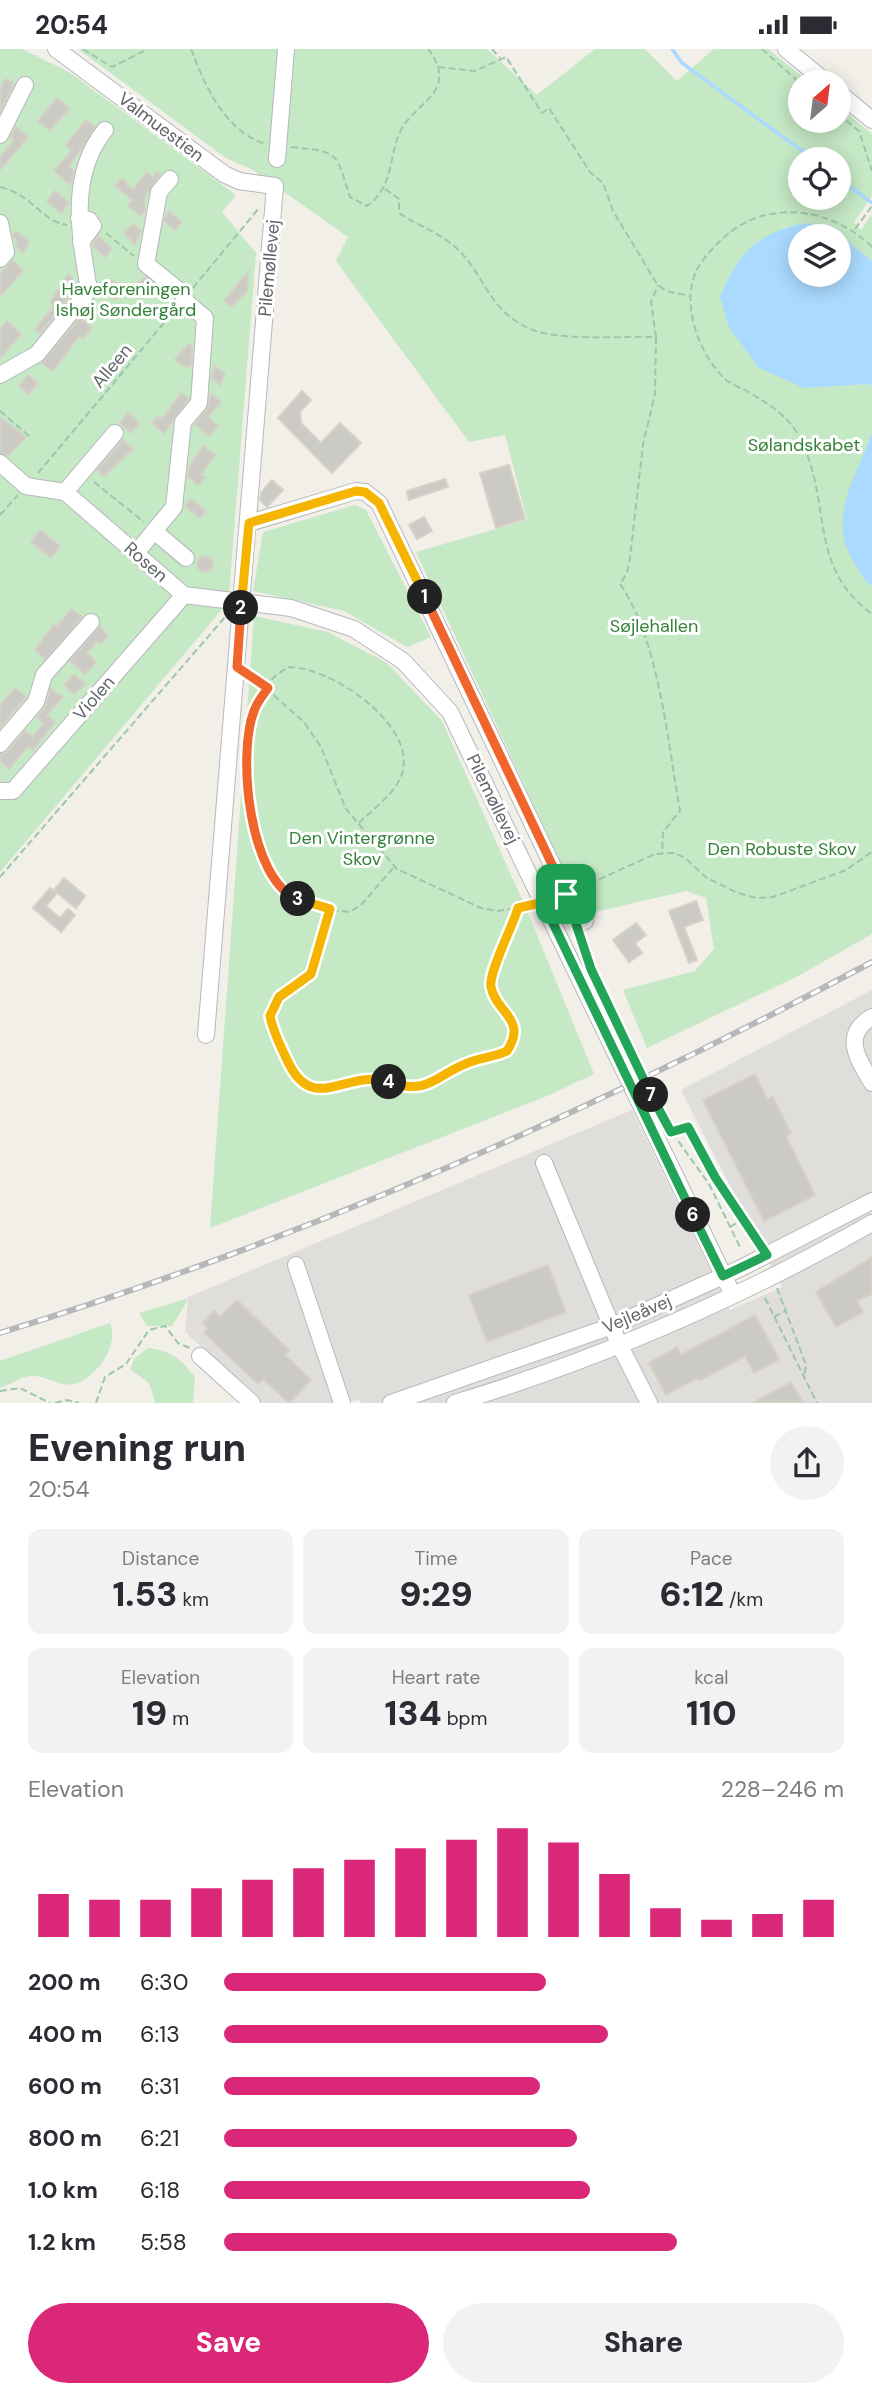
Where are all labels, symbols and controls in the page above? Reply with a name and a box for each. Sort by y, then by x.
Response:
text: 20:54 [35,8,108,42]
north arrow [788,70,850,133]
map controls [788,70,851,287]
street label: Valmuestien [113,87,209,167]
button: locate [788,147,851,210]
street label: Pilemøllevej [253,218,285,318]
button: layers [788,224,851,287]
park label: Haveforeningen Ishøj Søndergård [56,277,196,322]
street label: Alleen [86,339,138,393]
park label: Sølandskabet [748,433,860,457]
street label: Rosen [119,536,173,588]
pin: 1 [408,579,442,615]
text: 1 [421,584,428,609]
pin: 2 [224,591,258,625]
text: 2 [235,595,246,620]
park label: Søjlehallen [610,614,698,638]
street label: Violen [68,671,120,725]
street label: Pilemøllevej [461,750,525,848]
park label: Den Vintergrønne Skov [289,826,435,871]
park label: Den Robuste Skov [707,837,857,861]
pin [536,864,596,924]
icon: arrive [547,875,585,913]
pin: 3 [280,881,316,917]
text: 3 [292,886,303,911]
pin: 4 [372,1065,406,1099]
text: 4 [382,1069,395,1094]
pin: 7 [634,1077,668,1113]
text: 7 [645,1082,656,1107]
pin: 6 [676,1197,710,1233]
text: 6 [686,1202,699,1227]
street label: Vejleåvej [599,1289,675,1339]
text: Evening run [28,1423,246,1473]
button: share [770,1426,844,1500]
text: 20:54 [28,1474,89,1504]
text: Distance [122,1546,199,1571]
text: Time [415,1546,457,1571]
text: Pace [690,1546,733,1571]
text: 1.53 [112,1571,177,1617]
text: 9:29 [399,1571,473,1617]
text: 6:12 [660,1571,724,1617]
text: km [177,1587,209,1612]
text: /km [724,1587,763,1612]
text: Elevation [121,1665,200,1690]
text: Heart rate [392,1665,480,1690]
text: kcal [694,1665,729,1690]
text: 19 [132,1690,167,1736]
text: 134 [385,1690,442,1736]
text: 110 [686,1690,737,1736]
text: m [167,1706,189,1731]
text: bpm [442,1706,487,1731]
text: Elevation [28,1774,124,1804]
text: 228–246 m [721,1774,844,1804]
text: 200 m [28,1967,101,1997]
text: 6:30 [140,1967,188,1997]
text: 400 m [28,2019,102,2049]
text: 6:13 [140,2019,180,2049]
text: 600 m [28,2071,102,2101]
text: 6:31 [140,2071,179,2101]
text: 800 m [28,2123,102,2153]
text: 6:21 [140,2123,180,2153]
text: 1.0 km [28,2175,98,2205]
text: 6:18 [140,2175,180,2205]
text: 1.2 km [28,2227,96,2257]
text: 5:58 [140,2227,187,2257]
button: Save [28,2303,429,2383]
button: Share [443,2303,844,2383]

